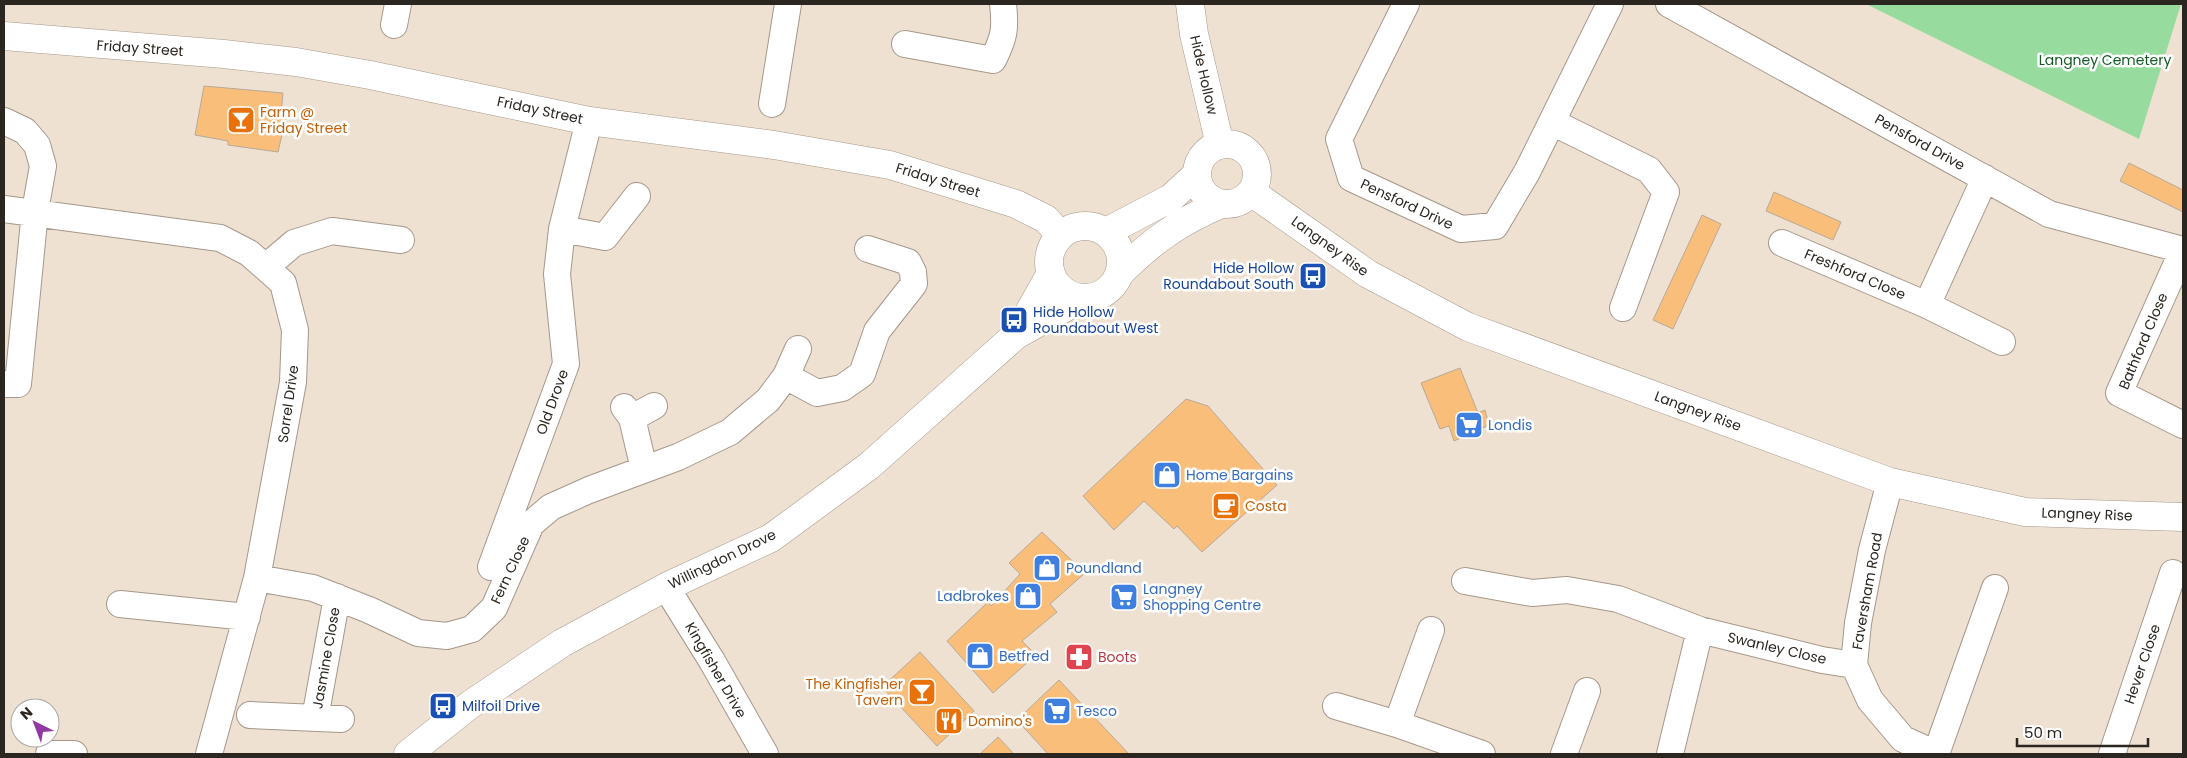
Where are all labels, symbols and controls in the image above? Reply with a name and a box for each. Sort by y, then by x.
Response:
street label: Hide Hollow [1185,33,1223,117]
street label: Friday Street [96,35,184,61]
park label: Langney Cemetery [2039,50,2171,70]
street label: Friday Street [495,91,585,129]
place label: Farm @ Friday Street [260,102,347,138]
bar icon: Farm @ Friday Street [226,105,256,135]
street label: Pensford Drive [1871,109,1969,175]
street label: Friday Street [893,158,983,202]
street label: Pensford Drive [1357,174,1457,234]
street label: Langney Rise [1287,211,1373,281]
street label: Freshford Close [1801,244,1909,305]
place label: Hide Hollow Roundabout South [1163,258,1295,294]
bus stop icon: Hide Hollow Roundabout South [1298,261,1328,291]
street label: Bathford Close [2114,289,2173,392]
place label: Hide Hollow Roundabout West [1033,302,1158,338]
bus stop icon: Hide Hollow Roundabout West [999,305,1029,335]
street label: Sorrel Drive [273,363,303,444]
street label: Old Drove [531,366,573,437]
street label: Langney Rise [1652,386,1745,436]
supermarket icon: Londis [1454,410,1484,440]
place label: Londis [1488,415,1532,435]
shop icon: Home Bargains [1152,460,1182,490]
place label: Home Bargains [1186,465,1293,485]
cafe icon: Costa [1211,491,1241,521]
place label: Costa [1245,496,1287,516]
street label: Langney Rise [2041,502,2133,526]
street label: Willingdon Drove [665,524,780,594]
street label: Faversham Road [1847,531,1887,651]
street label: Fern Close [486,532,535,607]
shop icon: Poundland [1032,553,1062,583]
place label: Poundland [1066,558,1142,578]
place label: Langney Shopping Centre [1143,579,1261,615]
shop icon: Ladbrokes [1013,581,1043,611]
supermarket icon: Langney Shopping Centre [1109,582,1139,612]
place label: Ladbrokes [937,586,1009,606]
street label: Jasmine Close [307,605,345,710]
street label: Kingfisher Drive [681,619,752,722]
street label: Hever Close [2119,621,2165,707]
street label: Swanley Close [1726,627,1829,669]
shop icon: Betfred [965,641,995,671]
pharmacy icon: Boots [1064,642,1094,672]
place label: Betfred [999,646,1049,666]
place label: Boots [1098,647,1137,667]
place label: The Kingfisher Tavern [806,674,903,710]
bar icon: The Kingfisher Tavern [907,677,937,707]
bus stop icon: Milfoil Drive [428,691,458,721]
place label: Milfoil Drive [462,696,541,716]
supermarket icon: Tesco [1042,696,1072,726]
north arrow [10,698,60,748]
place label: Tesco [1076,701,1117,721]
text: N [16,702,37,724]
restaurant icon: Domino's [934,706,964,736]
place label: Domino's [968,711,1032,731]
scale bar [2017,716,2148,748]
text: 50 m [2024,722,2062,743]

